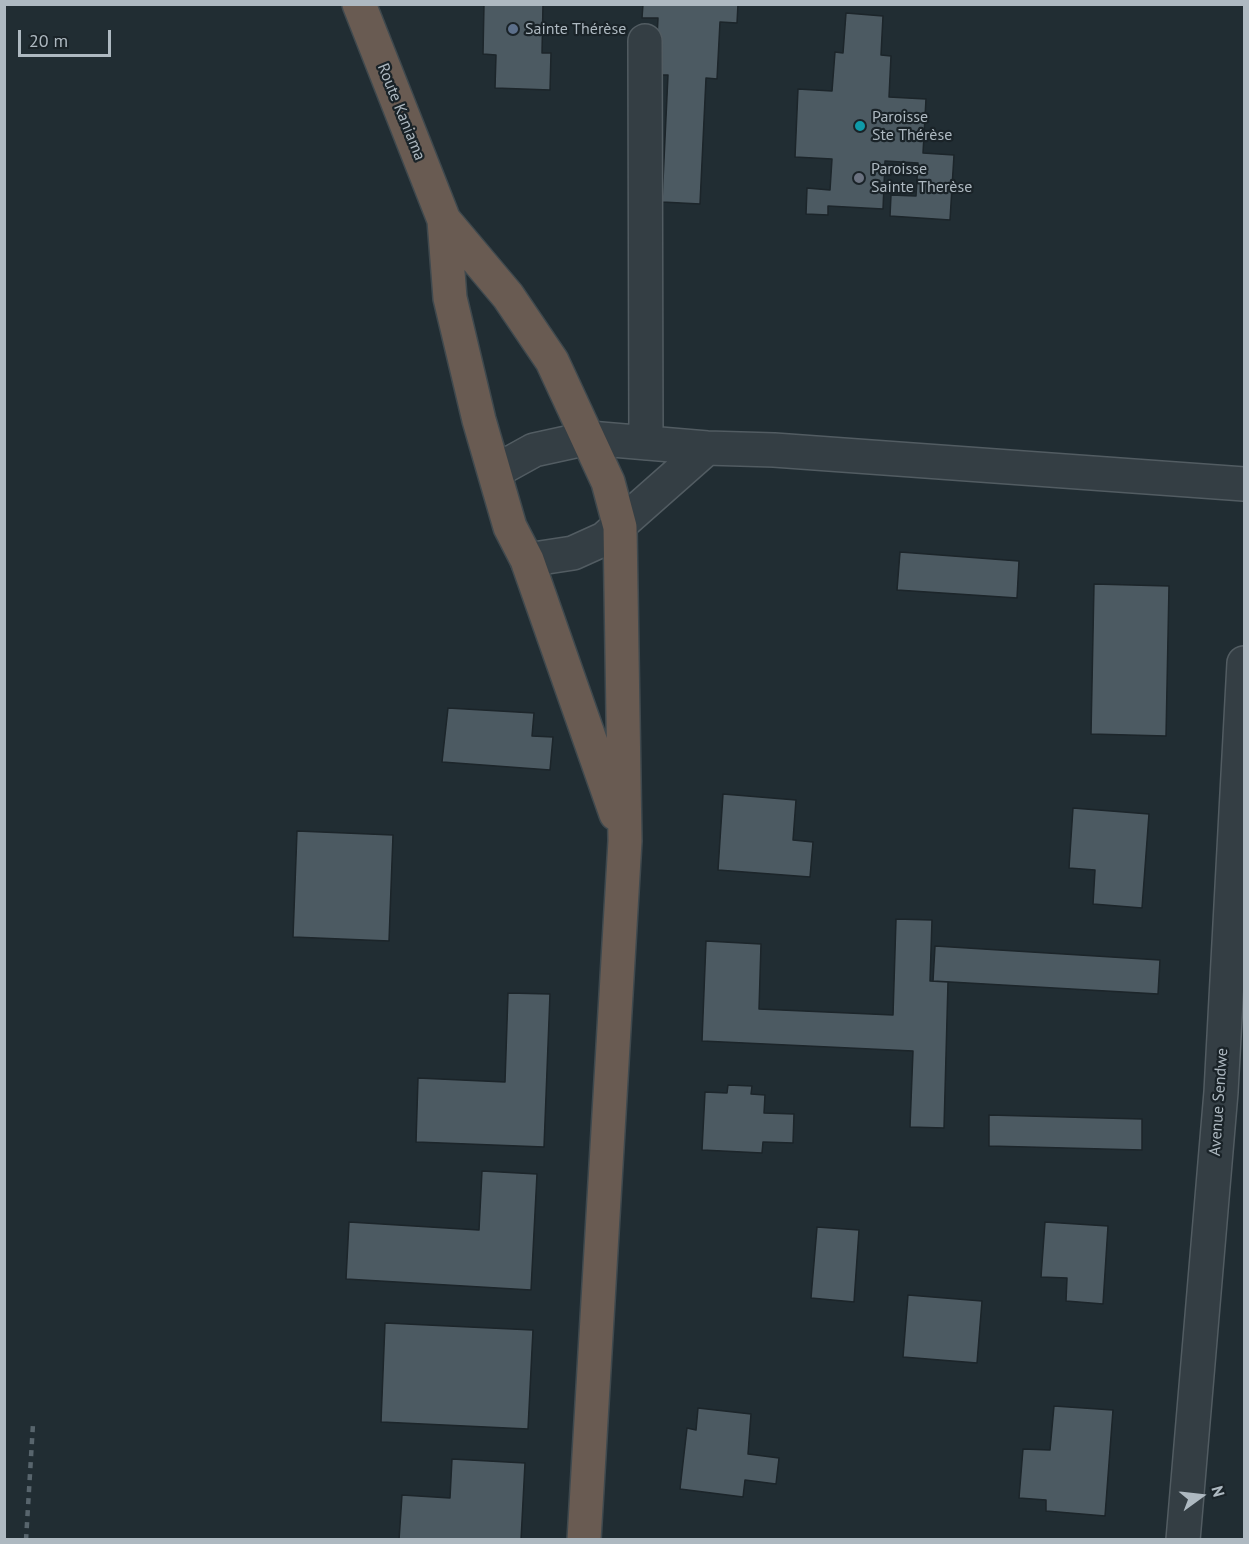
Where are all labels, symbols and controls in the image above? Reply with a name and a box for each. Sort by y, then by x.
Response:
scale bar [21,18,114,56]
place label: Sainte Thérèse [525,19,626,39]
marker: Sainte Thérèse [506,22,520,36]
text: 20 m [29,29,68,52]
street label: Route Kaniama [373,61,429,163]
place label: Paroisse Ste Thérèse [872,107,952,145]
marker: Paroisse Ste Thérèse [853,119,867,133]
place label: Paroisse Sainte Therèse [871,159,972,197]
marker: Paroisse Sainte Therèse [852,171,866,185]
street label: Avenue Sendwe [1206,1047,1232,1157]
north arrow [1171,1466,1231,1526]
text: N [1207,1484,1229,1499]

